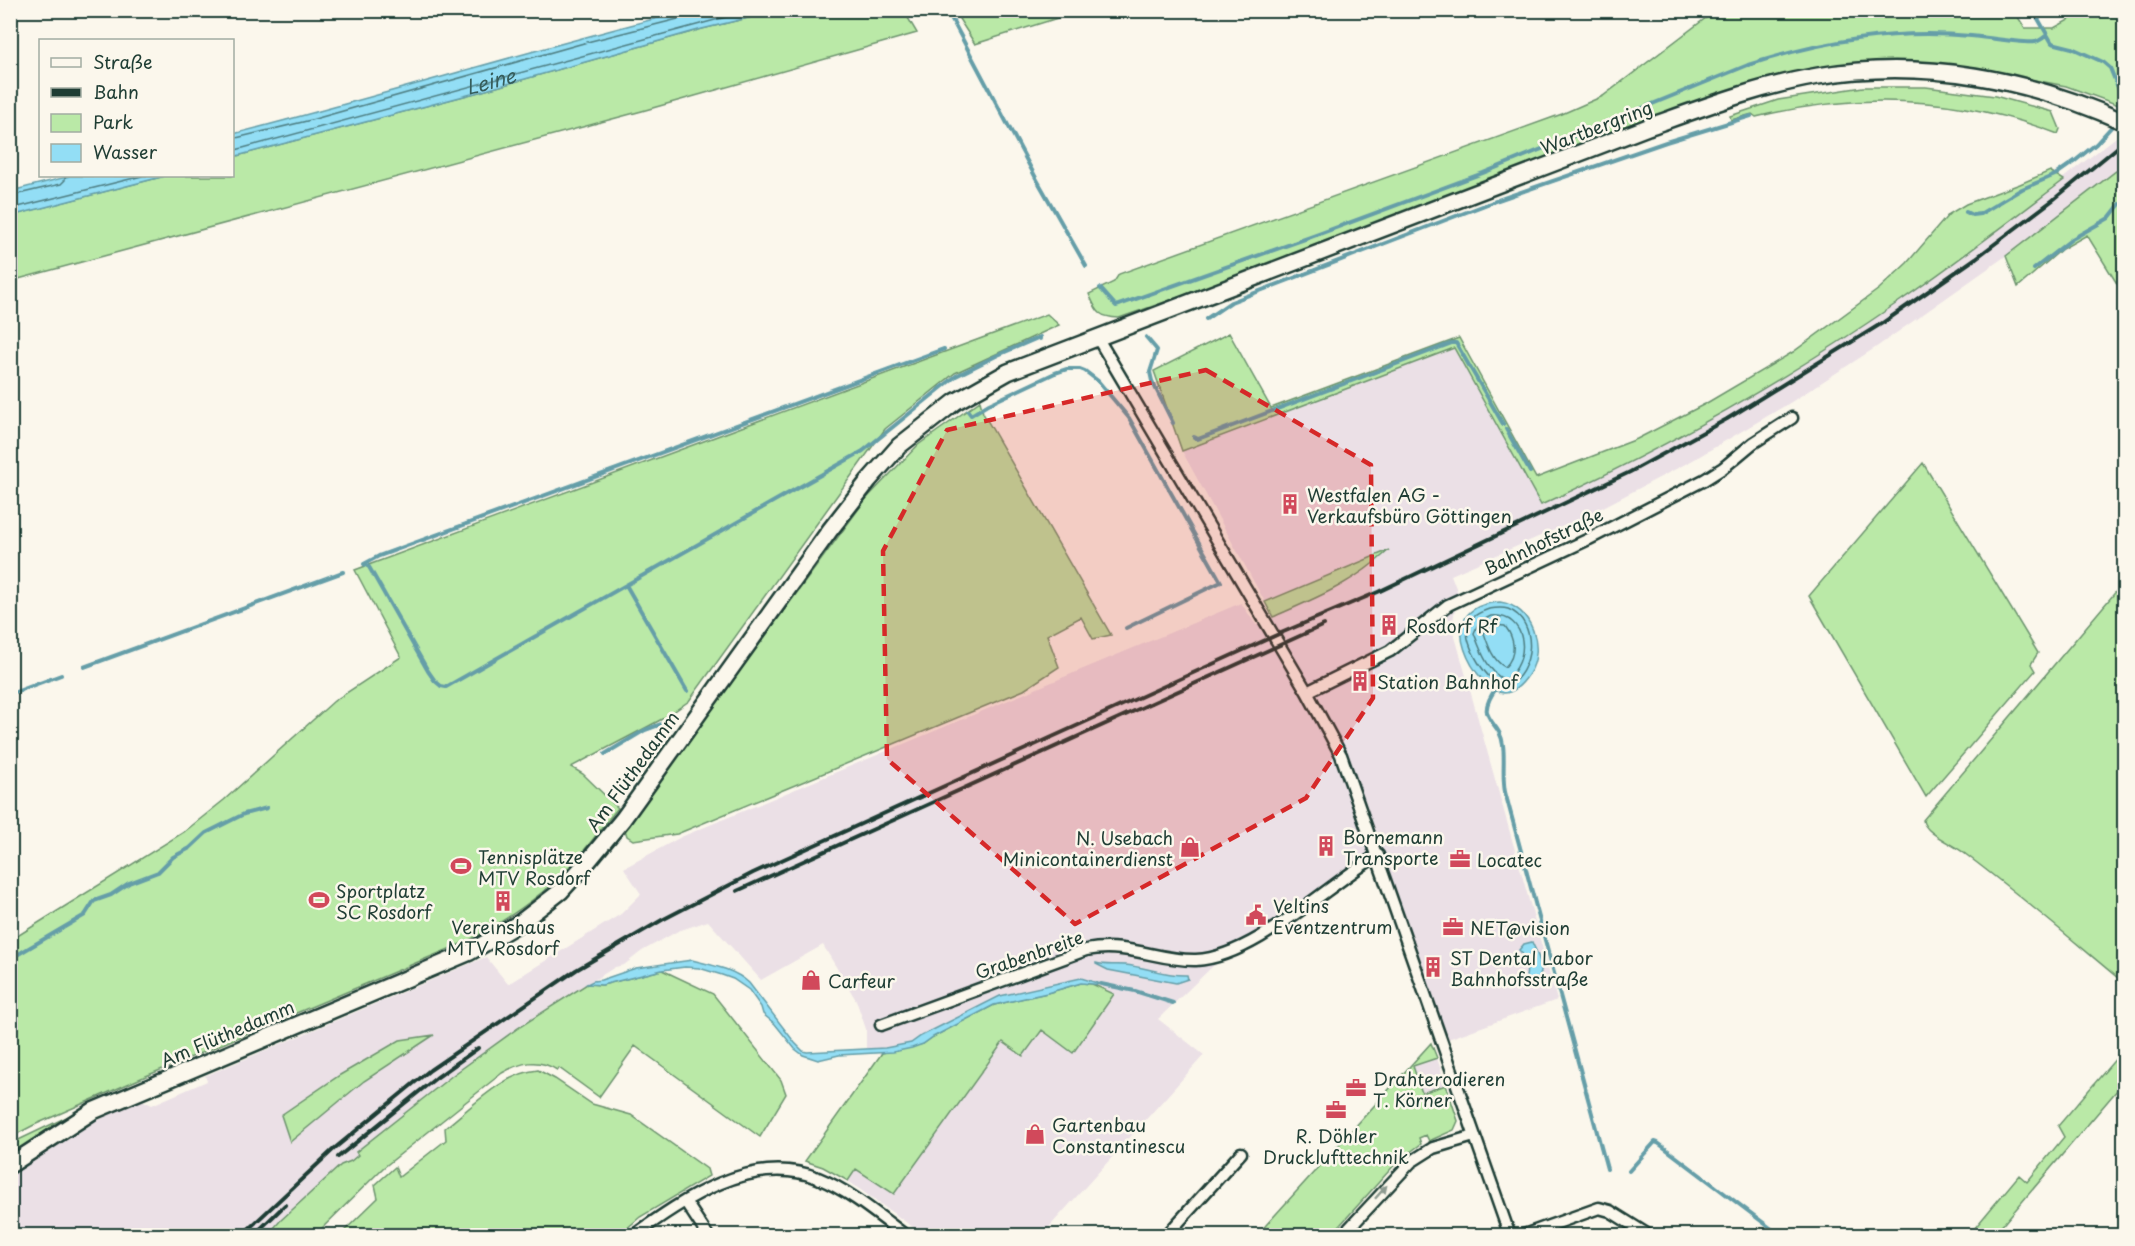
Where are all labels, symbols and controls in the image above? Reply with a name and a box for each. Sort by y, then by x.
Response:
legend [39,39,234,177]
text: Straße [93,48,153,75]
water label: Leine [462,60,520,102]
text: Bahn [93,78,139,105]
street label: Wartbergring [1536,93,1656,161]
text: Park [93,108,133,135]
text: Wasser [93,138,158,165]
place label: Westfalen AG - Verkaufsbüro Göttingen [1307,481,1512,529]
building icon: Westfalen AG - Verkaufsbüro Göttingen [1278,492,1302,516]
street label: Bahnhofstraße [1479,500,1607,582]
place label: Rosdorf Rf [1406,612,1499,639]
building icon: Rosdorf Rf [1377,613,1401,637]
place label: Station Bahnhof [1377,668,1520,695]
building icon: Station Bahnhof [1348,669,1372,693]
street label: Am Flüthedamm [579,705,685,837]
place label: Bornemann Transporte [1343,823,1443,871]
place label: N. Usebach Minicontainerdienst [1003,824,1173,872]
building icon: Bornemann Transporte [1314,834,1338,858]
shop icon: N. Usebach Minicontainerdienst [1178,835,1202,859]
place label: Tennisplätze MTV Rosdorf [478,843,592,891]
place label: Locatec [1477,846,1542,873]
office icon: Locatec [1448,847,1472,871]
sports icon: Tennisplätze MTV Rosdorf [449,854,473,878]
place label: Sportplatz SC Rosdorf [336,877,434,925]
sports icon: Sportplatz SC Rosdorf [307,888,331,912]
building icon: Vereinshaus MTV Rosdorf [491,889,515,913]
place label: Veltins Eventzentrum [1273,892,1393,940]
public building icon: Veltins Eventzentrum [1244,903,1268,927]
place label: Vereinshaus MTV Rosdorf [447,913,561,961]
place label: NET@vision [1470,914,1570,941]
office icon: NET@vision [1441,915,1465,939]
street label: Grabenbreite [971,923,1087,985]
place label: ST Dental Labor Bahnhofsstraße [1450,944,1593,992]
building icon: ST Dental Labor Bahnhofsstraße [1421,955,1445,979]
place label: Carfeur [828,967,895,994]
shop icon: Carfeur [799,968,823,992]
street label: Am Flüthedamm [156,993,298,1073]
place label: Drahterodieren T. Körner [1373,1065,1505,1113]
office icon: Drahterodieren T. Körner [1344,1076,1368,1100]
office icon: R. Döhler Drucklufttechnik [1324,1098,1348,1122]
place label: Gartenbau Constantinescu [1052,1111,1185,1159]
shop icon: Gartenbau Constantinescu [1023,1122,1047,1146]
place label: R. Döhler Drucklufttechnik [1263,1122,1409,1170]
one-way arrow [1374,1185,1387,1200]

